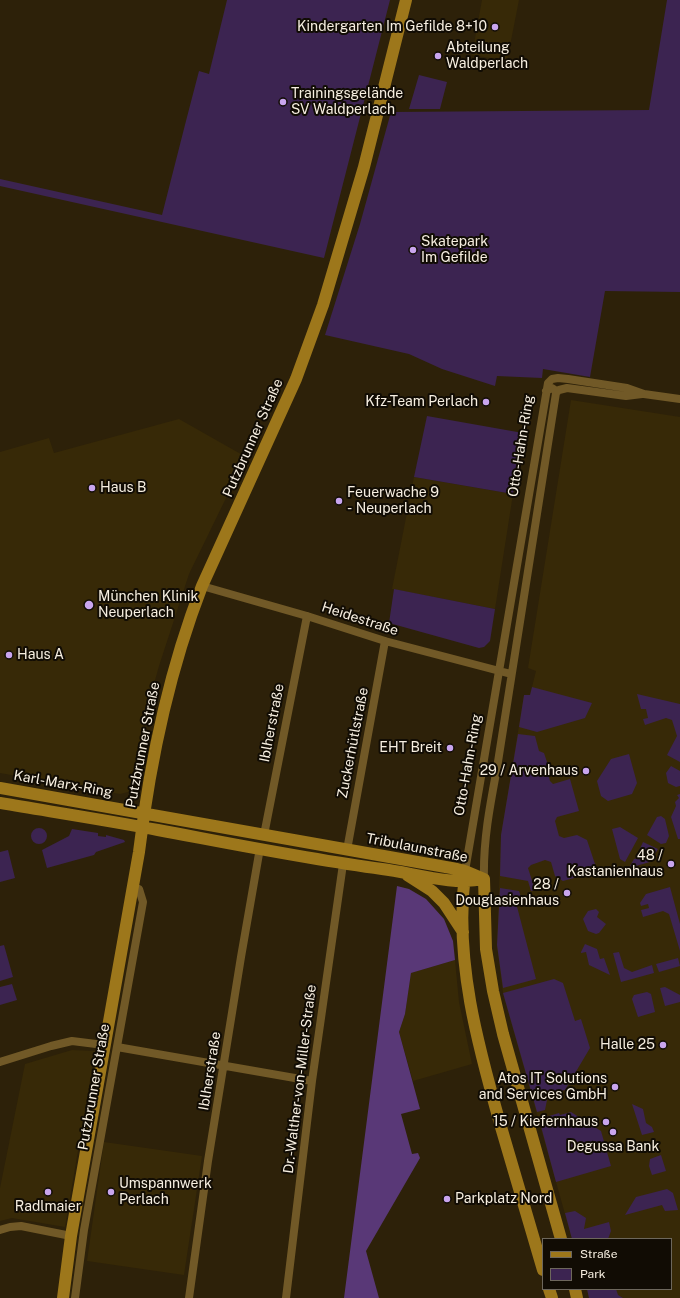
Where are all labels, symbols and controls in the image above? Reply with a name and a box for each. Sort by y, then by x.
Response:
place label: Kindergarten Im Gefilde 8+10 [297,19,487,35]
marker: Kindergarten Im Gefilde 8+10 [490,22,500,32]
place label: Abteilung Waldperlach [446,40,528,72]
marker: Abteilung Waldperlach [433,51,443,61]
place label: Trainingsgelände SV Waldperlach [291,86,403,118]
marker: Trainingsgelände SV Waldperlach [278,97,288,107]
place label: Skatepark Im Gefilde [421,234,488,266]
marker: Skatepark Im Gefilde [408,245,418,255]
street label: Putzbrunner Straße [219,376,287,500]
place label: Kfz-Team Perlach [365,394,478,410]
street label: Otto-Hahn-Ring [505,394,537,498]
marker: Kfz-Team Perlach [481,397,491,407]
place label: Haus B [100,480,146,496]
marker: Haus B [87,483,97,493]
place label: Feuerwache 9 - Neuperlach [347,485,439,518]
marker: Feuerwache 9 - Neuperlach [334,496,344,506]
place label: München Klinik Neuperlach [98,589,198,622]
marker: München Klinik Neuperlach [83,599,95,611]
street label: Heidestraße [319,599,401,639]
place label: Haus A [17,647,64,663]
marker: Haus A [4,650,14,660]
street label: Putzbrunner Straße [123,681,163,809]
street label: Iblherstraße [256,682,288,764]
street label: Zuckerhütlstraße [334,686,372,800]
street label: Otto-Hahn-Ring [451,713,485,817]
place label: EHT Breit [379,740,442,756]
marker: EHT Breit [445,743,455,753]
place label: 29 / Arvenhaus [480,763,578,779]
marker: 29 / Arvenhaus [581,766,591,776]
street label: Karl-Marx-Ring [12,767,114,801]
street label: Tribulaunstraße [365,830,469,866]
place label: 48 / Kastanienhaus [567,848,663,880]
marker: 48 / Kastanienhaus [666,859,676,869]
place label: 28 / Douglasienhaus [455,877,559,910]
marker: 28 / Douglasienhaus [562,888,572,898]
street label: Dr.-Walther-von-Miller-Straße [280,983,320,1175]
street label: Putzbrunner Straße [75,1023,113,1151]
street label: Iblherstraße [195,1030,225,1112]
place label: Halle 25 [600,1037,655,1053]
marker: Halle 25 [658,1040,668,1050]
place label: Atos IT Solutions and Services GmbH [479,1071,607,1104]
marker: Atos IT Solutions and Services GmbH [610,1082,620,1092]
place label: 15 / Kiefernhaus [493,1114,598,1130]
marker: 15 / Kiefernhaus [601,1117,611,1127]
marker: Degussa Bank [608,1127,618,1137]
place label: Degussa Bank [567,1139,659,1155]
place label: Umspannwerk Perlach [119,1176,212,1208]
marker: Radlmaier [43,1187,53,1197]
marker: Umspannwerk Perlach [106,1187,116,1197]
place label: Parkplatz Nord [455,1191,552,1207]
marker: Parkplatz Nord [442,1194,452,1204]
place label: Radlmaier [15,1199,81,1215]
legend [542,1238,672,1290]
text: Straße [580,1247,617,1261]
text: Park [580,1267,606,1281]

